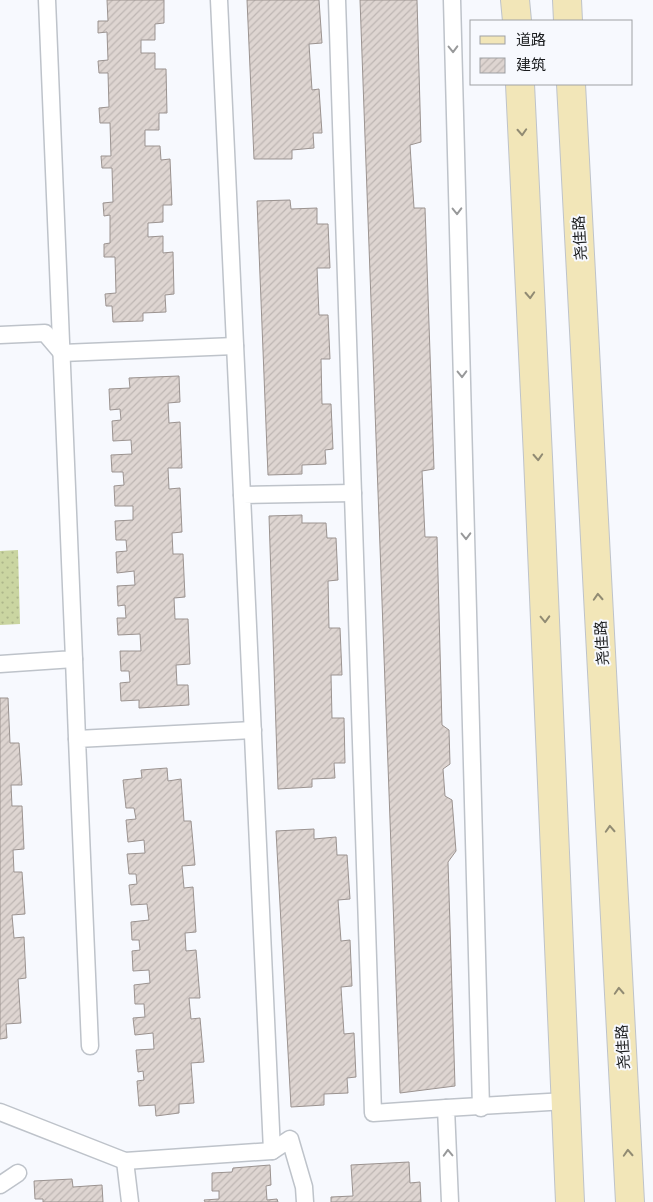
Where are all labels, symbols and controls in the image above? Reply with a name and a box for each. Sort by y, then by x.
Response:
legend [470,20,633,85]
text: 道路 [516,30,546,48]
one-way arrow [448,45,458,53]
text: 建筑 [516,55,546,73]
one-way arrow [517,129,528,137]
one-way arrow [452,207,463,215]
street label: 尧佳路 [569,215,589,261]
one-way arrow [525,291,536,299]
one-way arrow [456,370,467,378]
one-way arrow [533,453,544,461]
one-way arrow [460,532,471,540]
one-way arrow [593,592,604,600]
one-way arrow [540,616,551,624]
street label: 尧佳路 [591,620,611,666]
one-way arrow [605,825,616,833]
one-way arrow [614,987,624,994]
street label: 尧佳路 [612,1024,632,1070]
one-way arrow [443,1149,453,1157]
one-way arrow [622,1149,633,1157]

